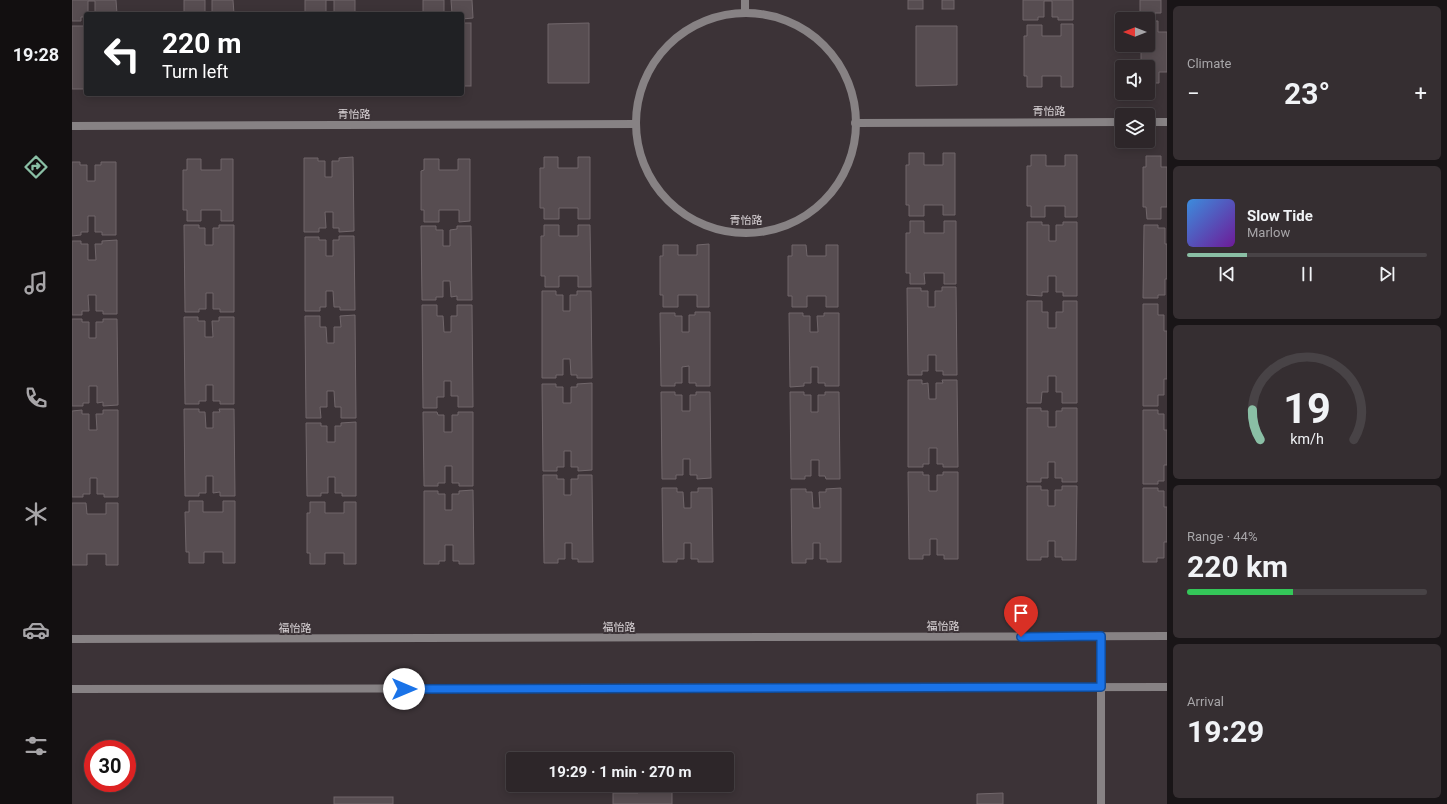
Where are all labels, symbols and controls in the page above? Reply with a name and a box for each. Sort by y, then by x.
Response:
north arrow [1115,12,1155,52]
map controls [1115,12,1155,148]
text: 220 m [162,27,241,60]
icon: left [96,28,148,80]
text: 19:28 [13,44,59,65]
text: Climate [1187,56,1231,71]
button: sound [1115,60,1155,100]
text: Turn left [162,61,228,82]
text: 23° [1284,76,1330,111]
text: − [1187,81,1200,106]
text: + [1415,81,1427,106]
street label: 青怡路 [1033,105,1066,118]
street label: 青怡路 [338,108,371,121]
button: layers [1115,108,1155,148]
icon: directions [22,153,50,181]
text: Slow Tide [1247,207,1313,225]
street label: 青怡路 [730,214,763,227]
text: Marlow [1247,225,1290,240]
icon: previous [1216,263,1238,285]
icon: pause [1296,263,1318,285]
icon: next [1376,263,1398,285]
icon: music [22,269,50,297]
icon: phone [22,384,50,412]
text: 19 [1283,384,1331,433]
text: km/h [1290,431,1324,447]
icon: climate [22,500,50,528]
text: Range · 44% [1187,529,1257,544]
text: 220 km [1187,549,1288,584]
pin [1004,596,1038,637]
icon: arrive [1010,602,1032,624]
icon: car [22,616,50,644]
street label: 福怡路 [927,620,960,633]
street label: 福怡路 [603,621,636,634]
street label: 福怡路 [279,622,312,635]
position arrow [383,668,425,710]
text: Arrival [1187,694,1224,709]
text: 19:29 [1187,714,1264,749]
icon: filters [22,732,50,760]
speed limit sign: 30 [84,740,136,792]
text: 19:29 · 1 min · 270 m [549,763,691,781]

